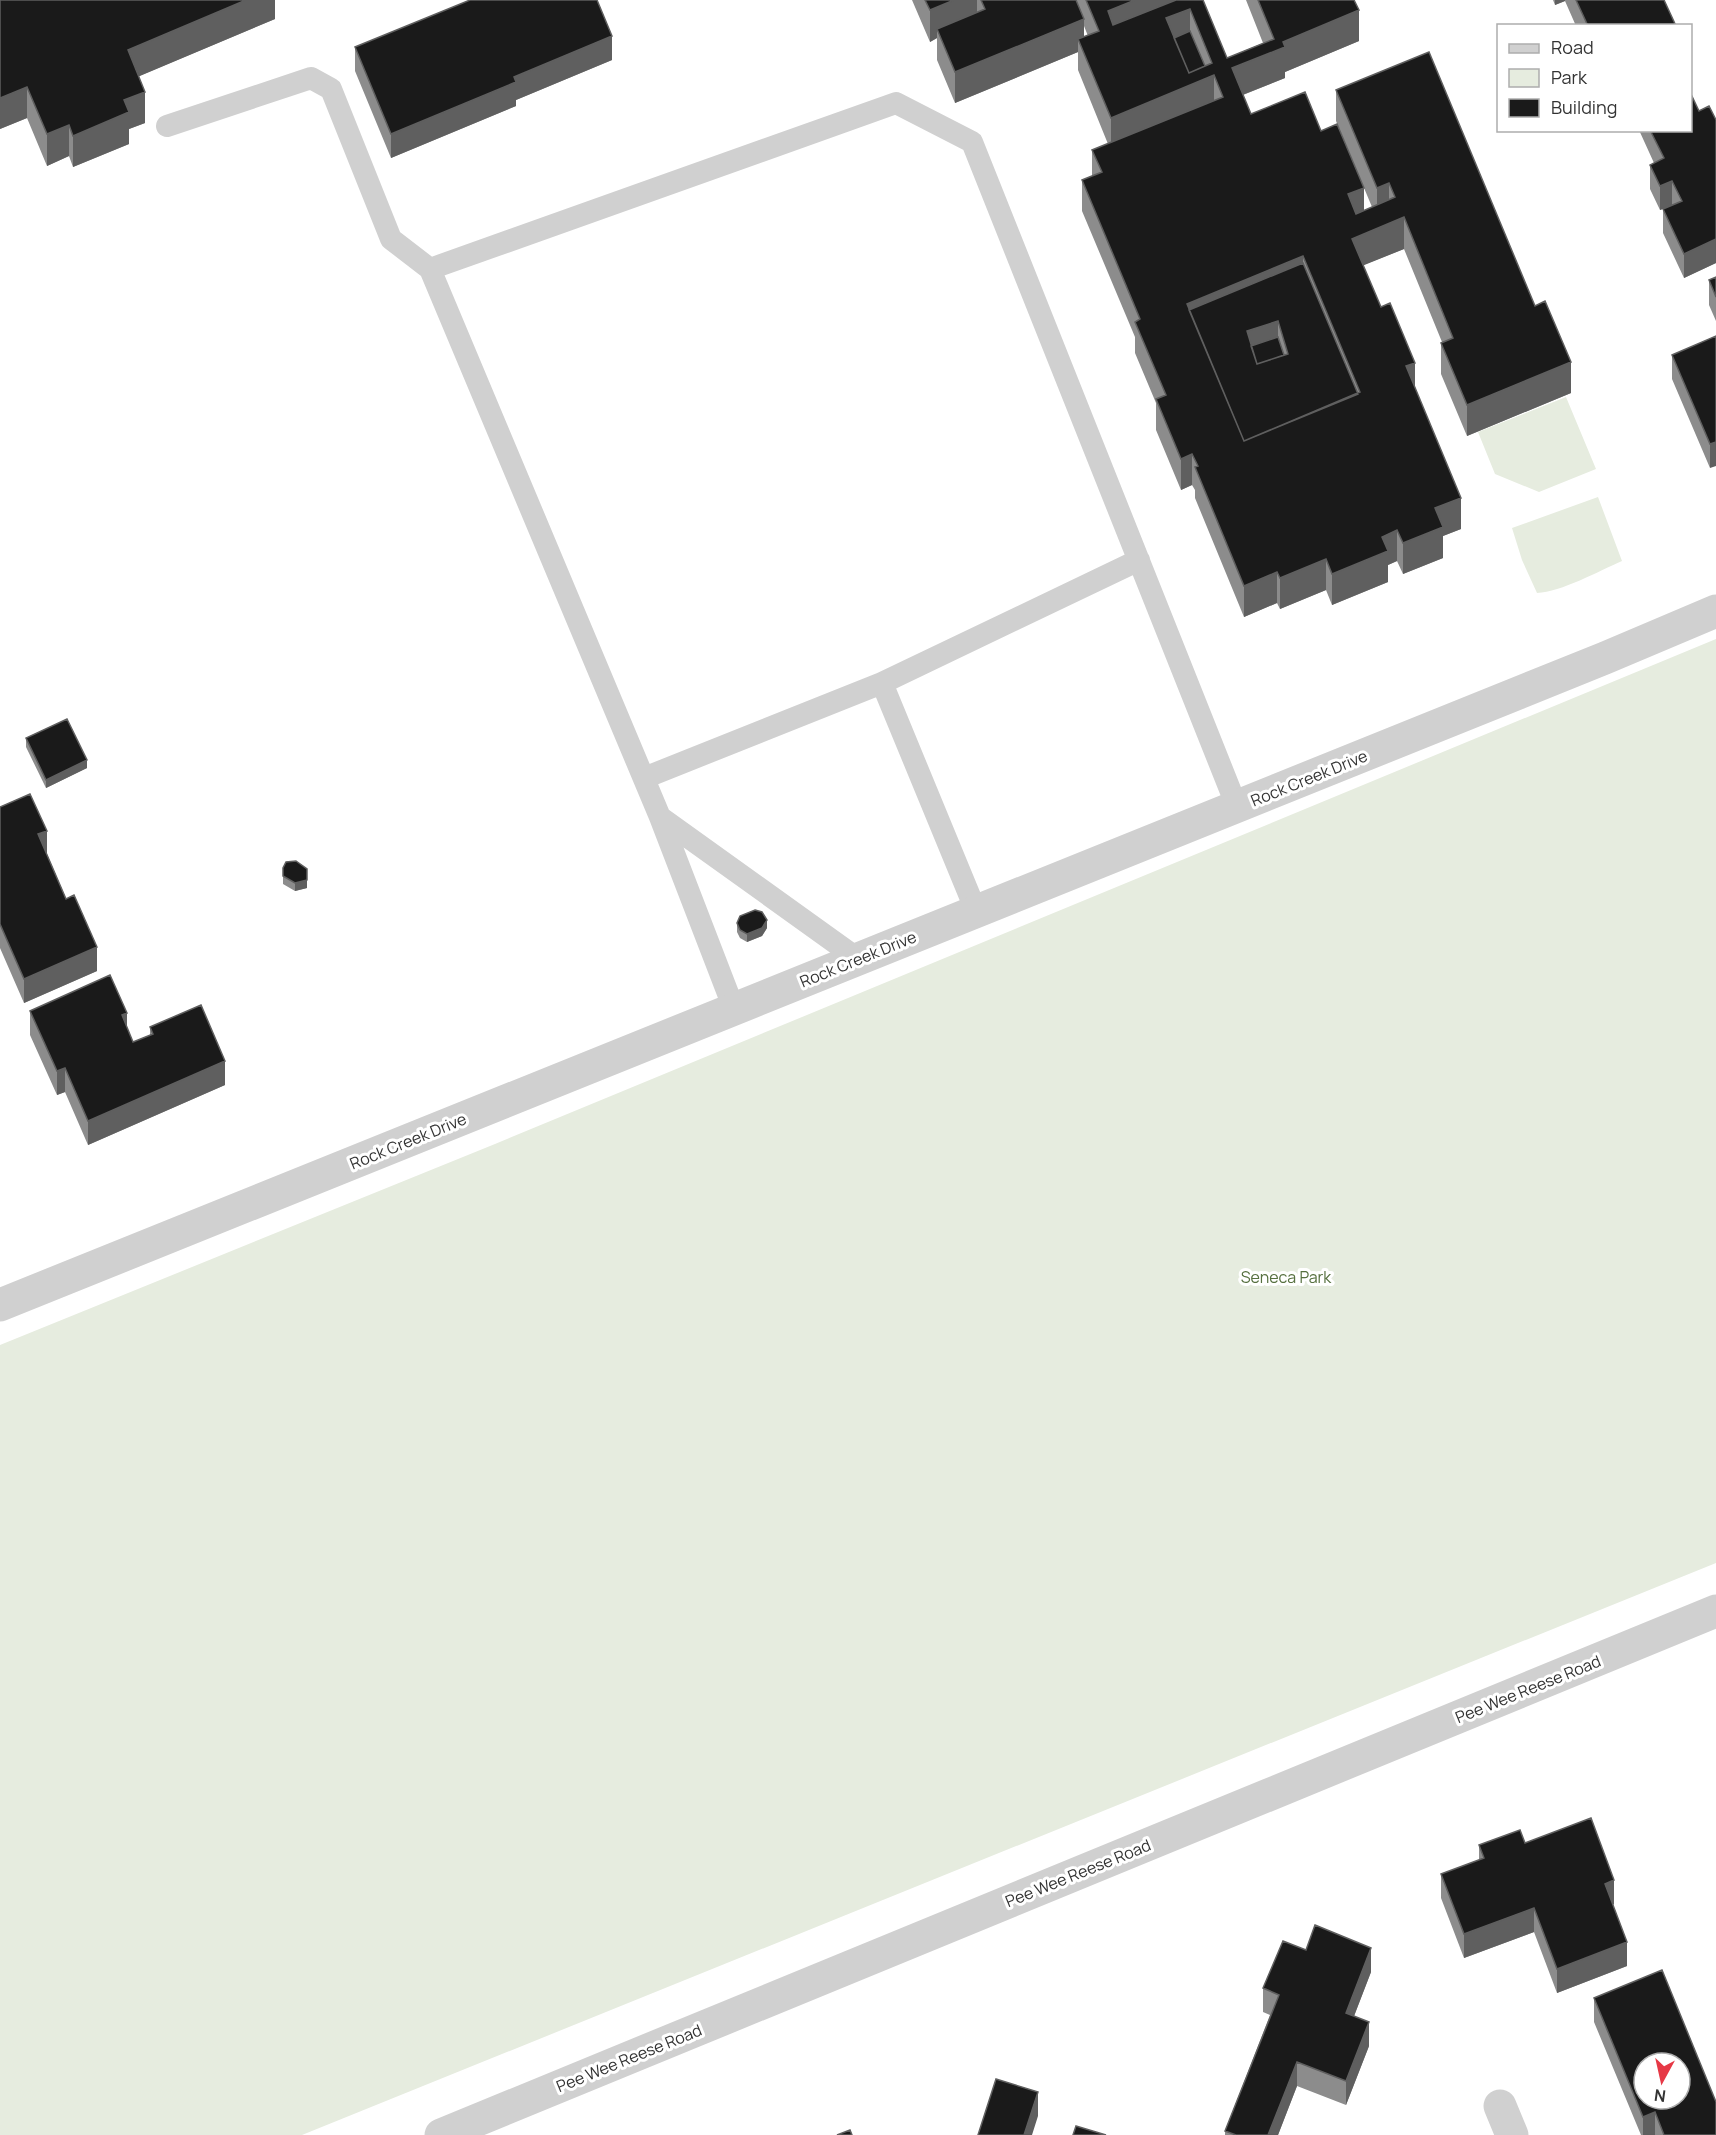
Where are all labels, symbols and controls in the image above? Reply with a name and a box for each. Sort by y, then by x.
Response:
legend [1497,24,1692,132]
text: Road [1551,35,1594,59]
text: Park [1551,65,1588,89]
text: Building [1551,95,1617,119]
street label: Rock Creek Drive [1247,745,1371,811]
street label: Rock Creek Drive [796,926,920,992]
street label: Rock Creek Drive [346,1108,470,1174]
park label: Seneca Park [1241,1266,1332,1288]
street label: Pee Wee Reese Road [1452,1650,1604,1728]
street label: Pee Wee Reese Road [1002,1834,1154,1912]
street label: Pee Wee Reese Road [553,2019,705,2097]
north arrow [1632,2051,1692,2111]
text: N [1653,2084,1667,2108]

